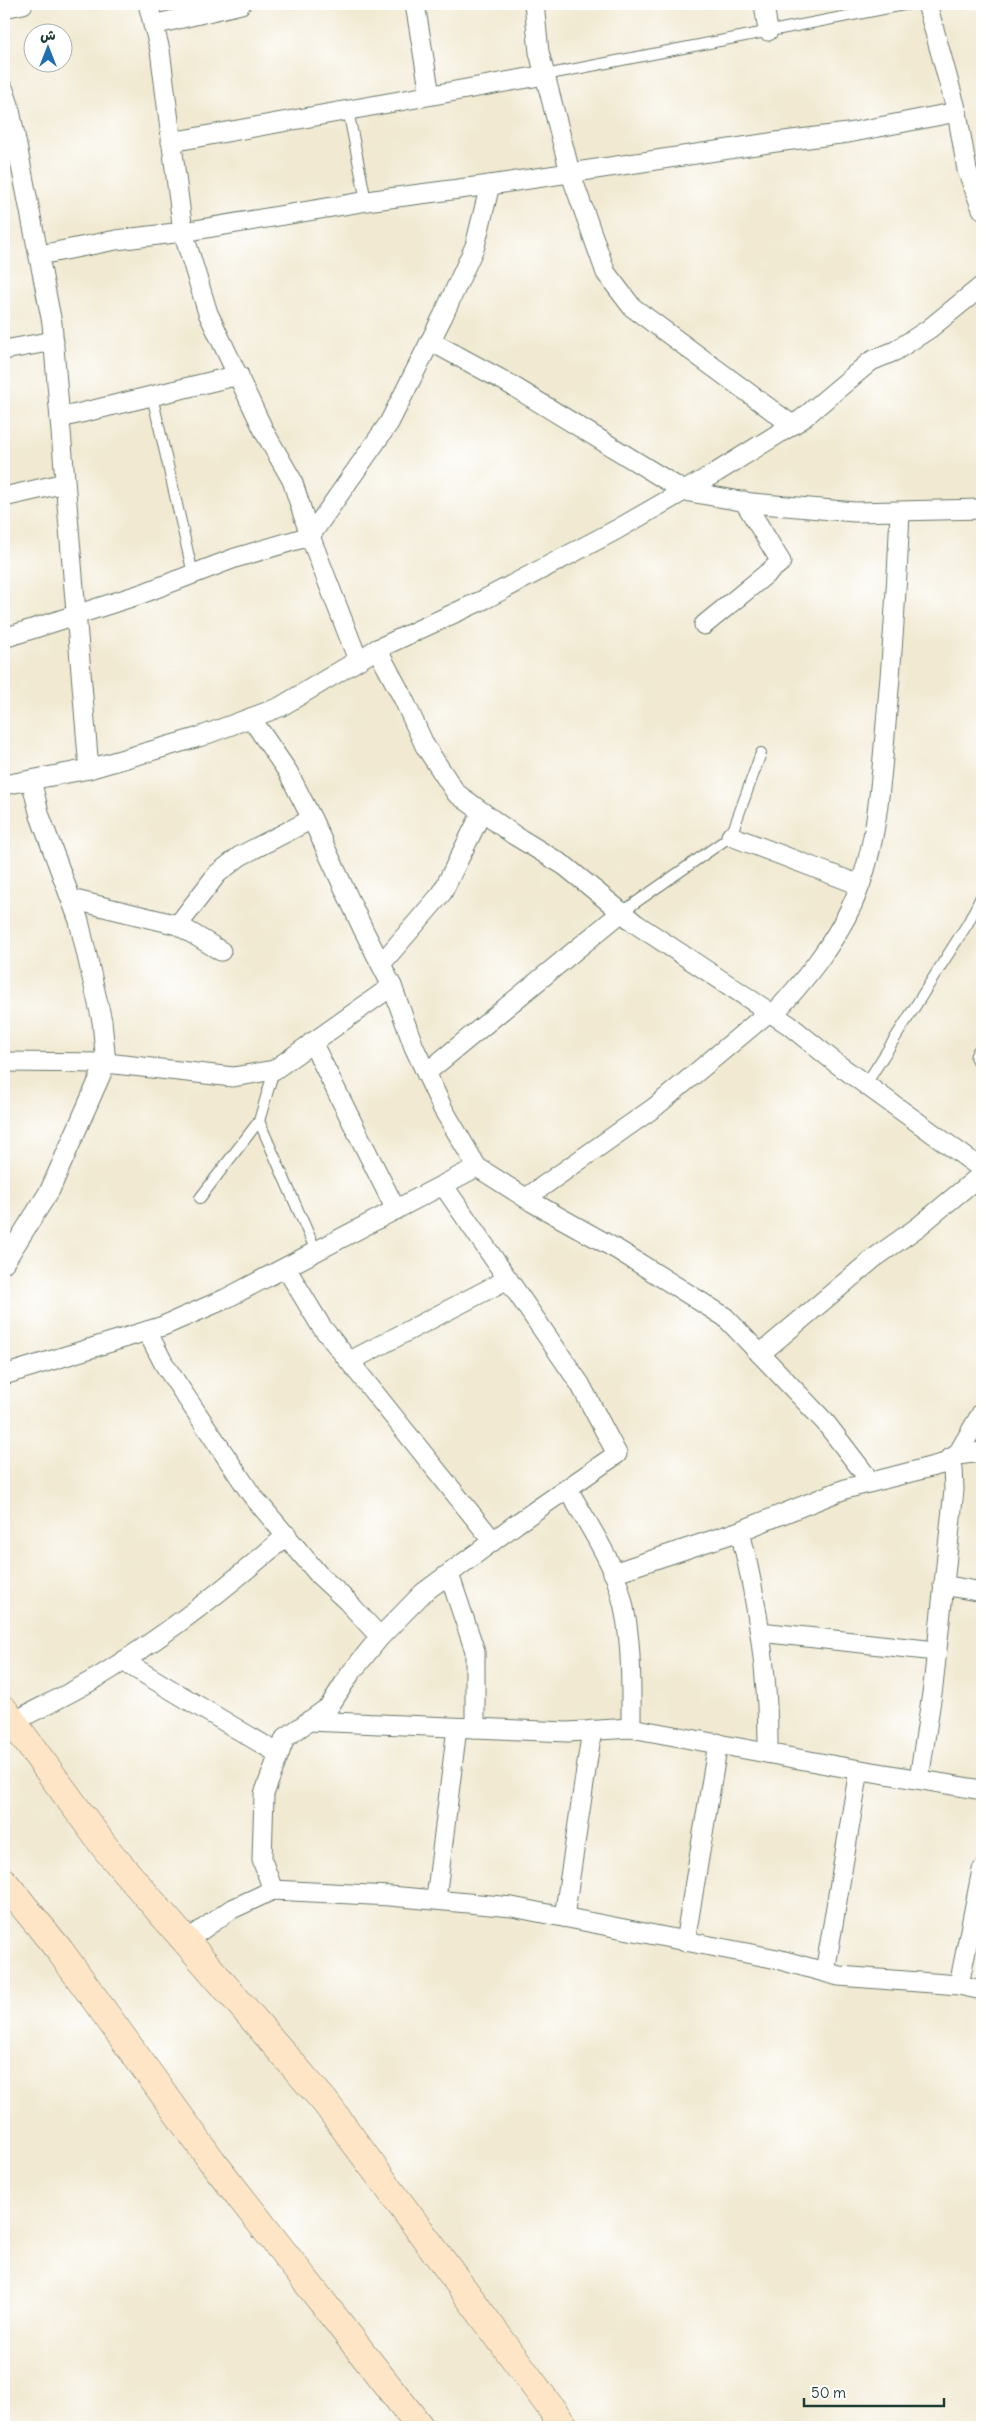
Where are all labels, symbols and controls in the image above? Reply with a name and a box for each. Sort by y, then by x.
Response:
north arrow [22,22,72,72]
text: ش [40,26,56,44]
scale bar [804,2376,944,2408]
text: 50 m [811,2383,846,2402]

